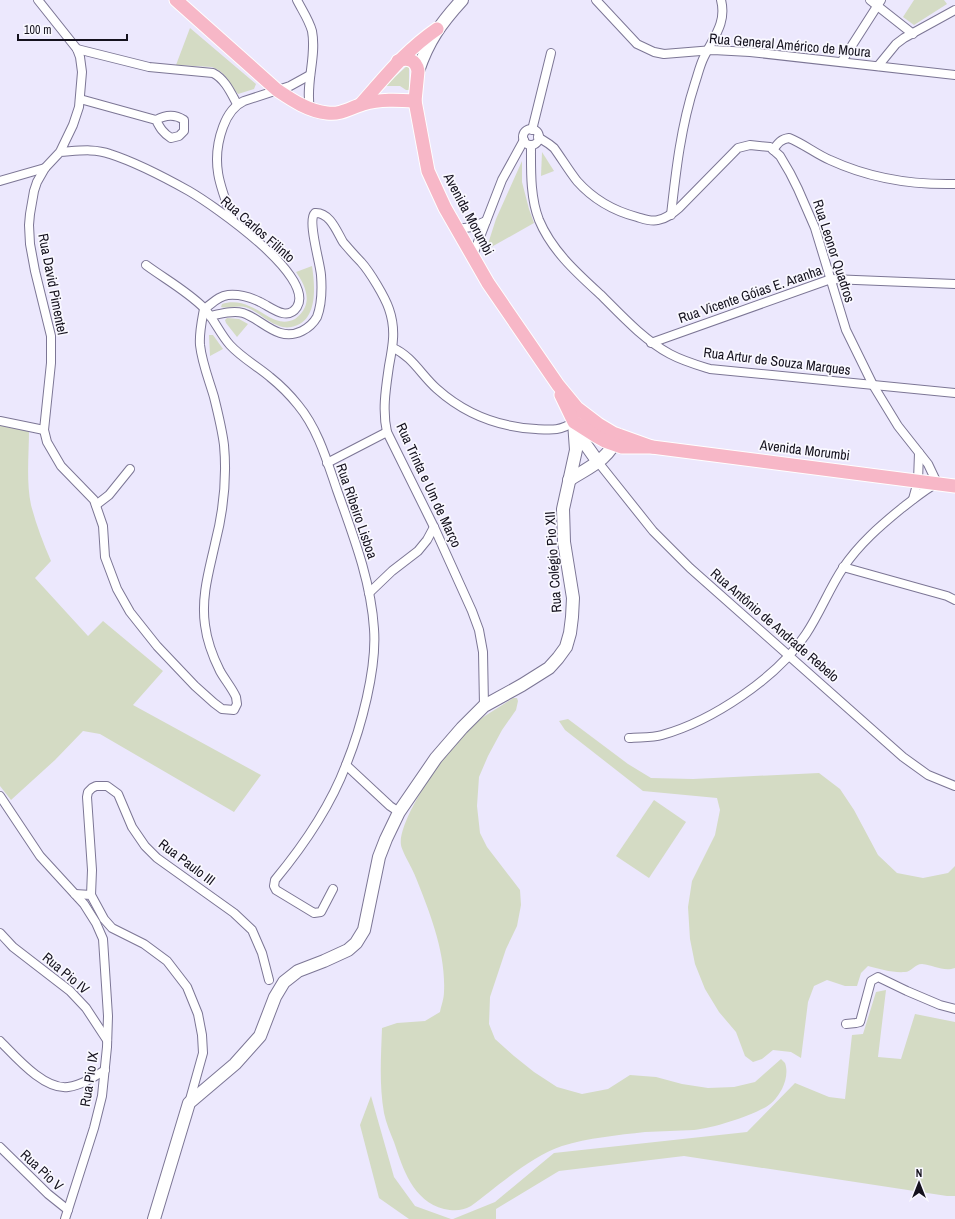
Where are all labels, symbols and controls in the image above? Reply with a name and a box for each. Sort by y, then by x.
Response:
scale bar [18,16,127,42]
text: 100 m [24,22,51,38]
street label: Rua General Américo de Moura [708,29,872,61]
street label: Avenida Morumbi [439,169,498,258]
street label: Rua Carlos Filinto [217,192,299,266]
street label: Rua Leonor Quadros [809,197,859,305]
street label: Rua David Pimentel [34,232,72,336]
street label: Rua Vicente Góias E. Aranha [676,261,825,327]
street label: Rua Artur de Souza Marques [702,343,852,379]
street label: Rua Trinta e Um de Março [392,420,466,550]
street label: Avenida Morumbi [758,435,851,464]
street label: Rua Ribeiro Lisboa [332,461,382,562]
street label: Rua Colégio Pio XII [540,511,566,613]
street label: Rua Antônio de Andrade Rebelo [707,564,843,686]
street label: Rua Paulo III [155,835,219,889]
street label: Rua Pio IV [39,948,93,998]
street label: Rua Pio IX [76,1050,102,1108]
street label: Rua Pio V [17,1146,68,1195]
north arrow [899,1163,939,1203]
text: N [916,1166,922,1180]

